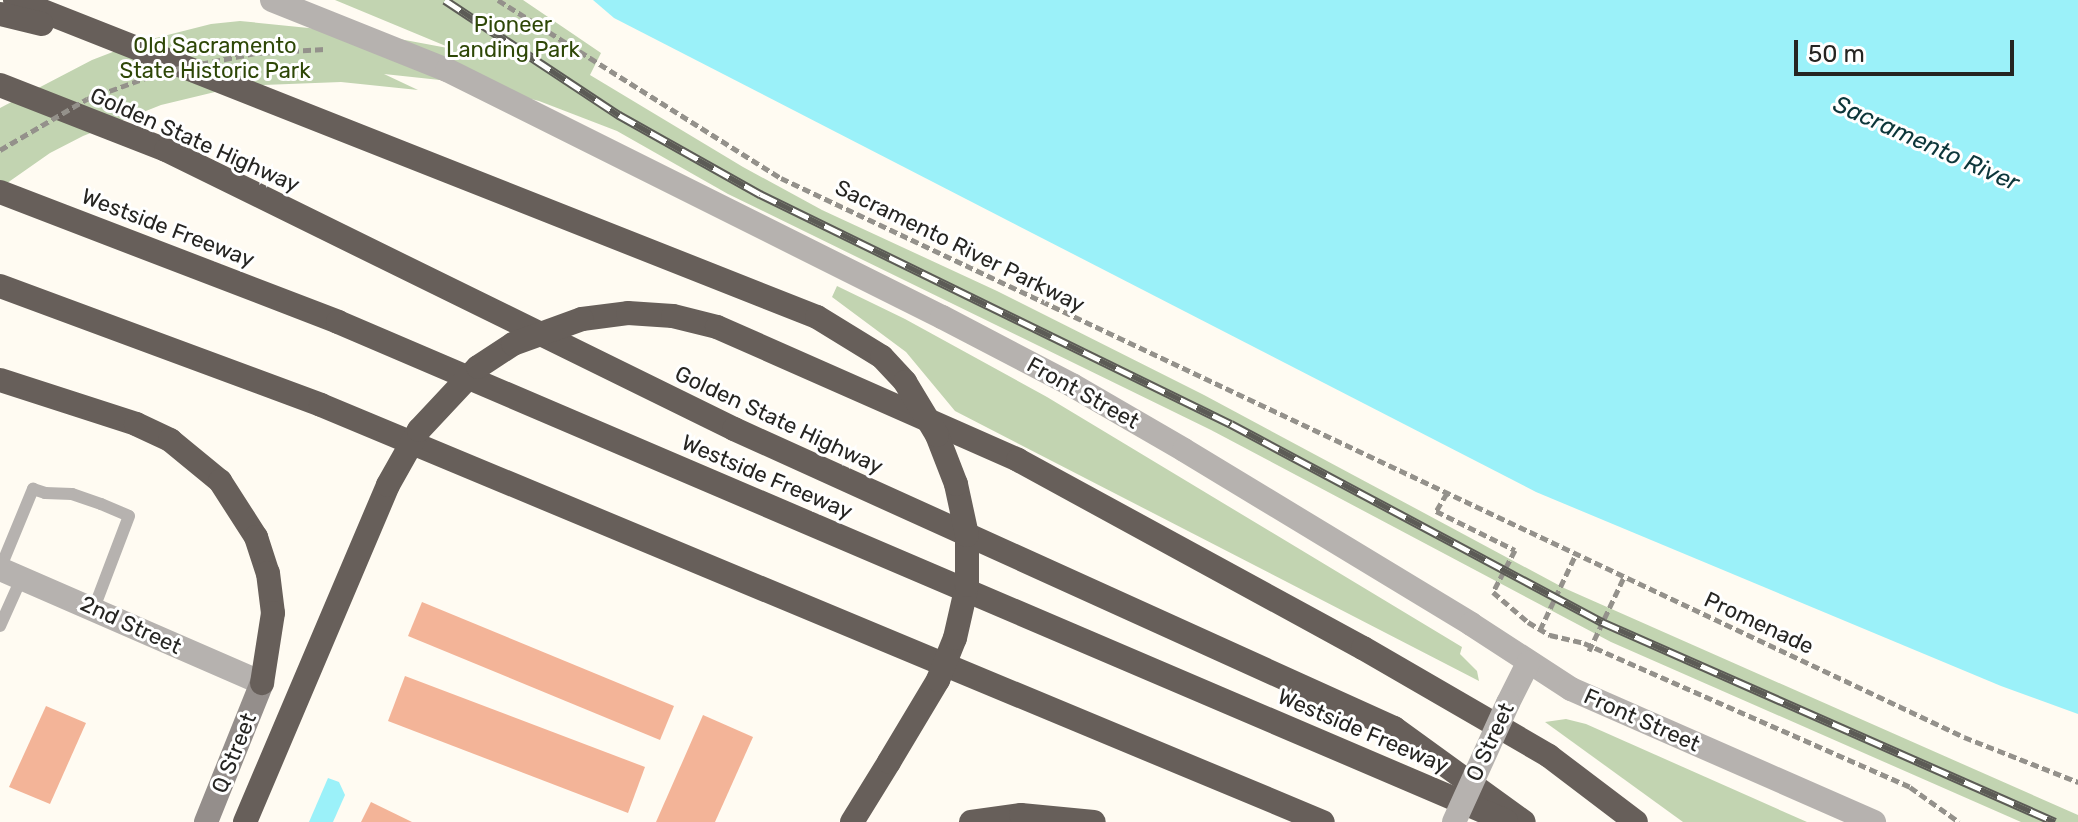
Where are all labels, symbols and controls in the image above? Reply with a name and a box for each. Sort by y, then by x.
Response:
park label: Pioneer Landing Park [446,11,580,62]
scale bar [1798,24,2018,74]
park label: Old Sacramento State Historic Park [119,32,311,84]
text: 50 m [1808,40,1865,68]
street label: Golden State Highway [86,82,304,198]
water label: Sacramento River [1829,90,2023,198]
street label: Sacramento River Parkway [831,174,1089,318]
street label: Westside Freeway [78,183,258,273]
street label: Front Street [1022,351,1144,435]
street label: Golden State Highway [671,360,887,480]
street label: Westside Freeway [678,429,856,525]
street label: Promenade [1700,586,1818,660]
street label: 2nd Street [76,590,186,660]
street label: Westside Freeway [1274,683,1452,779]
street label: Front Street [1580,683,1704,757]
street label: O Street [1460,698,1520,786]
street label: Q Street [206,709,262,797]

